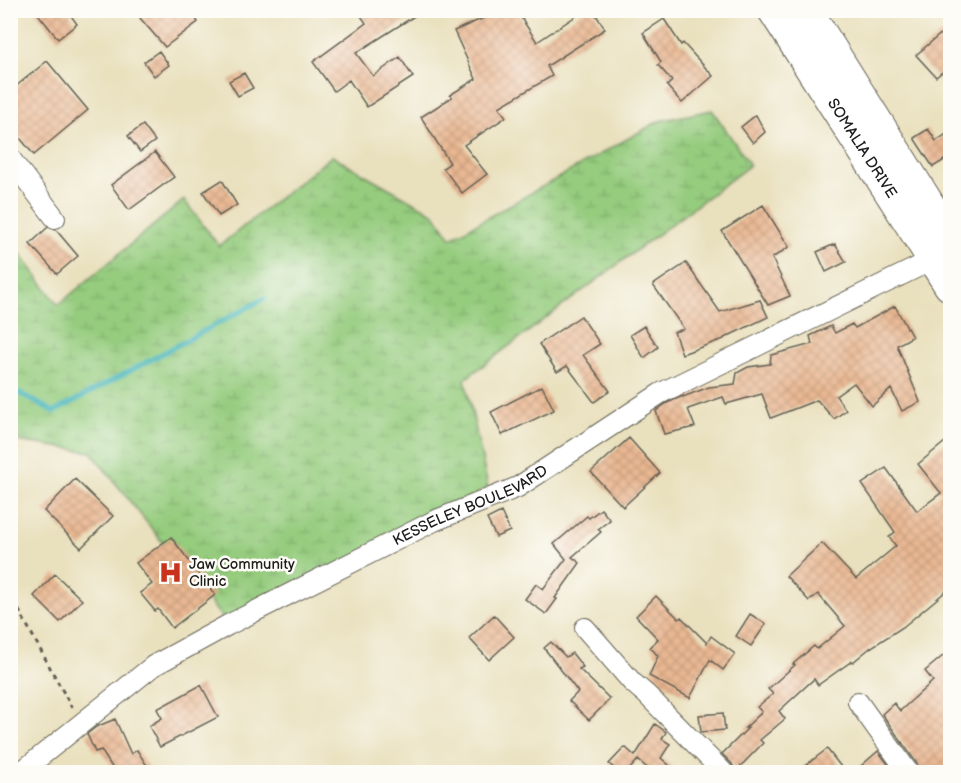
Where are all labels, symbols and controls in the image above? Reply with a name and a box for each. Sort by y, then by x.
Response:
street label: SOMALIA DRIVE [824,95,901,202]
street label: KESSELEY BOULEVARD [389,461,551,550]
place label: Jaw Community Clinic [189,555,295,591]
hospital icon: Jaw Community Clinic [158,560,184,586]

